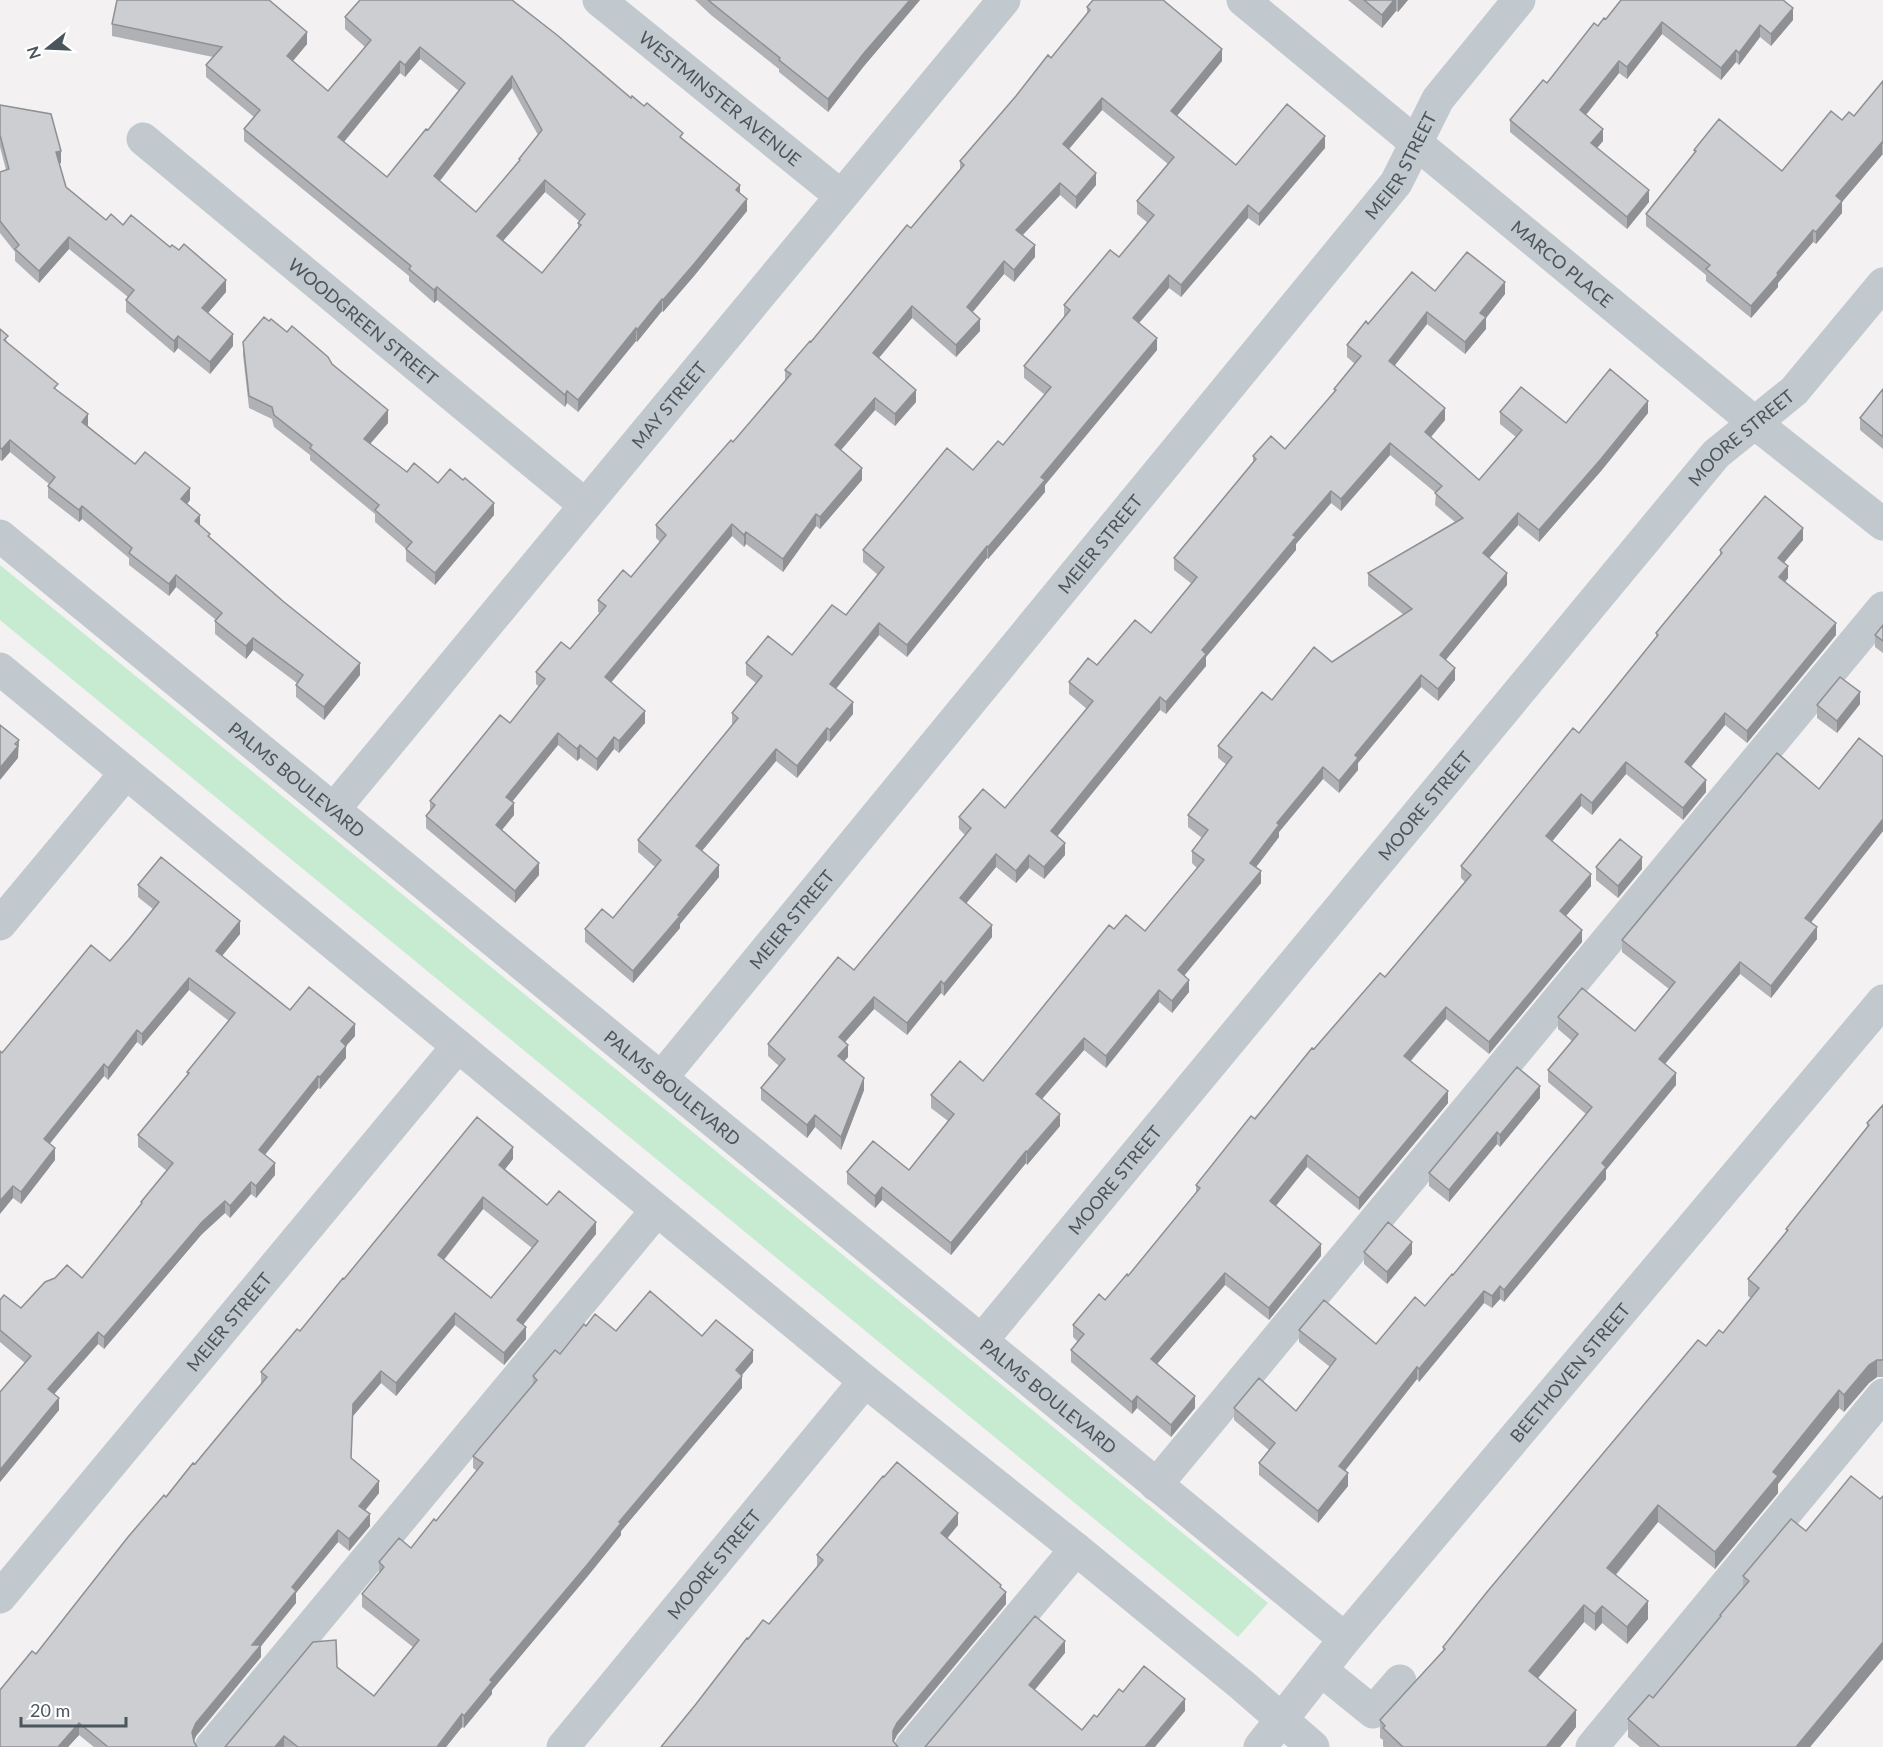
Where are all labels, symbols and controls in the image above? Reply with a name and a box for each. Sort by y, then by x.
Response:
north arrow [18,18,78,78]
street label: WESTMINSTER AVENUE [635,26,806,170]
text: N [22,44,44,62]
street label: MEIER STREET [1360,108,1441,224]
street label: MARCO PLACE [1507,215,1617,312]
street label: WOODGREEN STREET [284,253,443,390]
street label: MAY STREET [627,357,711,452]
street label: MOORE STREET [1683,384,1799,490]
street label: MEIER STREET [1053,489,1147,598]
street label: PALMS BOULEVARD [224,717,370,842]
street label: MOORE STREET [1373,746,1477,865]
street label: MEIER STREET [744,865,839,973]
street label: PALMS BOULEVARD [600,1025,745,1150]
street label: MOORE STREET [1063,1121,1166,1239]
street label: MEIER STREET [182,1268,276,1375]
street label: BEETHOVEN STREET [1505,1298,1635,1447]
street label: PALMS BOULEVARD [976,1334,1121,1458]
street label: MOORE STREET [662,1505,766,1623]
scale bar [21,1690,126,1728]
text: 20 m [30,1699,70,1721]

